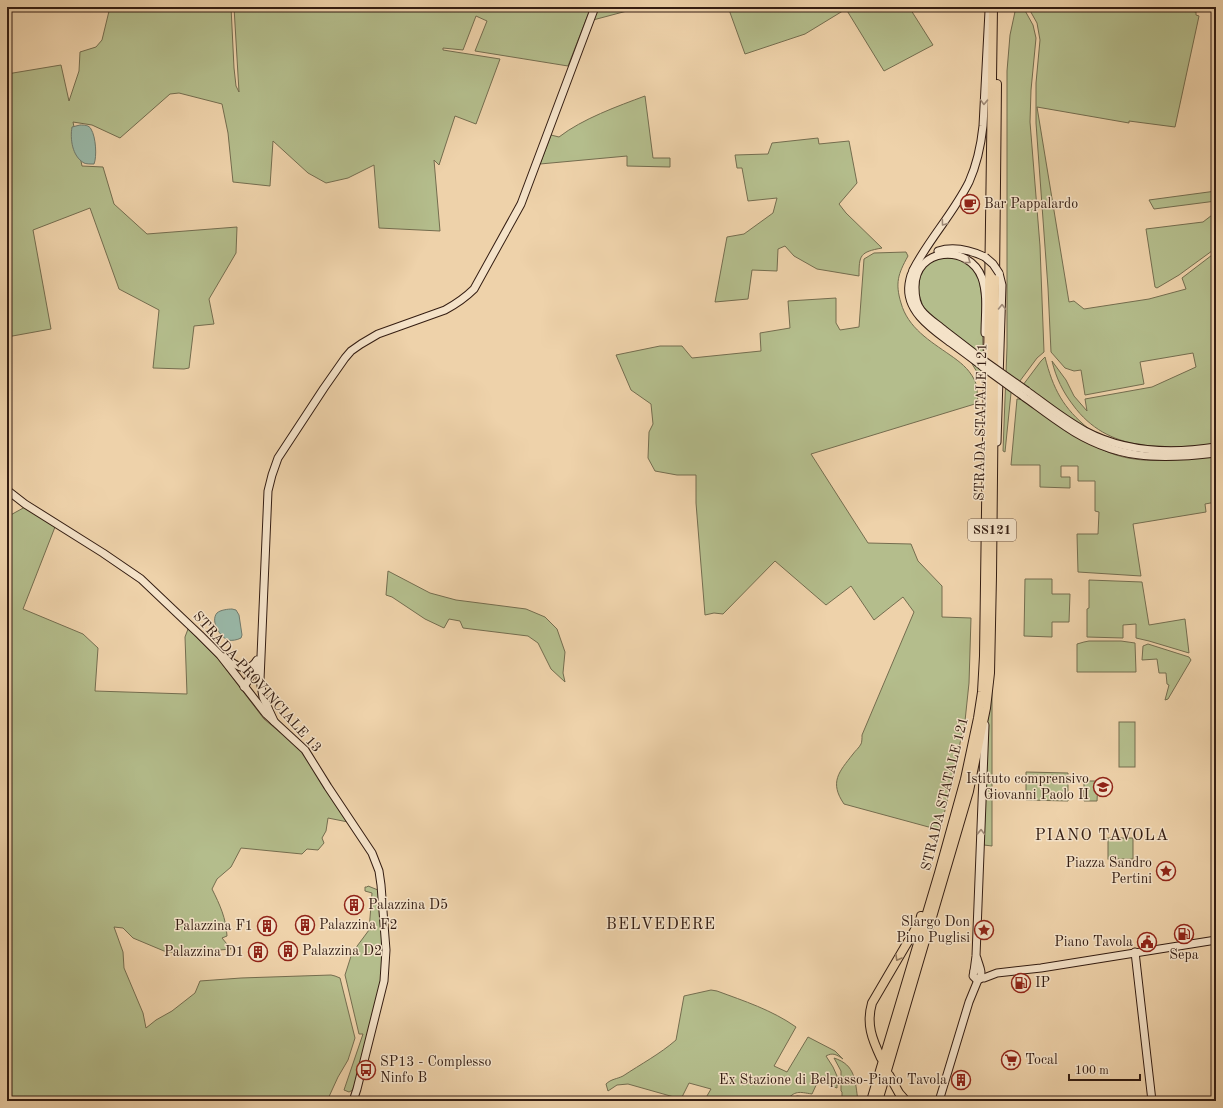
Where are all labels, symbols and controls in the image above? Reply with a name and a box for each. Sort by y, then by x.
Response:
one-way arrow [980,99,988,105]
cafe icon: Bar Pappalardo [959,193,981,215]
place label: Bar Pappalardo [984,197,1078,211]
one-way arrow [942,218,949,225]
one-way arrow [964,256,971,263]
one-way arrow [997,304,1006,310]
street label: STRADA STATALE 121 [973,343,989,501]
road number: SS121 [968,519,1016,541]
street label: STRADA PROVINCIALE 13 [190,609,324,755]
street label: STRADA STATALE 121 [919,716,971,872]
place label: Istituto comprensivo Giovanni Paolo II [966,772,1089,802]
school or university icon: Istituto comprensivo Giovanni Paolo II [1092,776,1114,798]
district label: PIANO TAVOLA [1035,828,1169,844]
one-way arrow [977,829,985,835]
place label: Piazza Sandro Pertini [1065,856,1152,886]
place icon: Piazza Sandro Pertini [1155,860,1177,882]
building icon: Palazzina D5 [343,894,365,916]
place label: Palazzina D5 [368,898,448,912]
building icon: Palazzina F2 [294,914,316,936]
building icon: Palazzina F1 [256,915,278,937]
place label: Slargo Don Pino Puglisi [896,915,970,945]
district label: BELVEDERE [606,917,716,933]
place label: Palazzina F2 [319,918,398,932]
place label: Palazzina F1 [174,919,253,933]
place icon: Slargo Don Pino Puglisi [973,919,995,941]
fuel station icon: Sepa [1173,923,1195,945]
public building icon: Piano Tavola [1136,931,1158,953]
place label: Piano Tavola [1054,935,1133,949]
building icon: Palazzina D2 [277,940,299,962]
building icon: Palazzina D1 [247,941,269,963]
place label: Palazzina D2 [302,944,382,958]
place label: Palazzina D1 [164,945,244,959]
place label: Sepa [1169,948,1199,962]
one-way arrow [896,954,903,961]
fuel station icon: IP [1010,972,1032,994]
place label: IP [1035,976,1050,990]
supermarket icon: Tocal [1000,1049,1022,1071]
place label: Tocal [1025,1053,1058,1067]
place label: SP13 - Complesso Ninfo B [380,1055,492,1085]
scale bar [1069,1056,1140,1082]
bus stop icon: SP13 - Complesso Ninfo B [355,1059,377,1081]
text: 100 m [1075,1065,1109,1077]
building icon: Ex Stazione di Belpasso-Piano Tavola [950,1069,972,1091]
place label: Ex Stazione di Belpasso-Piano Tavola [719,1073,947,1087]

